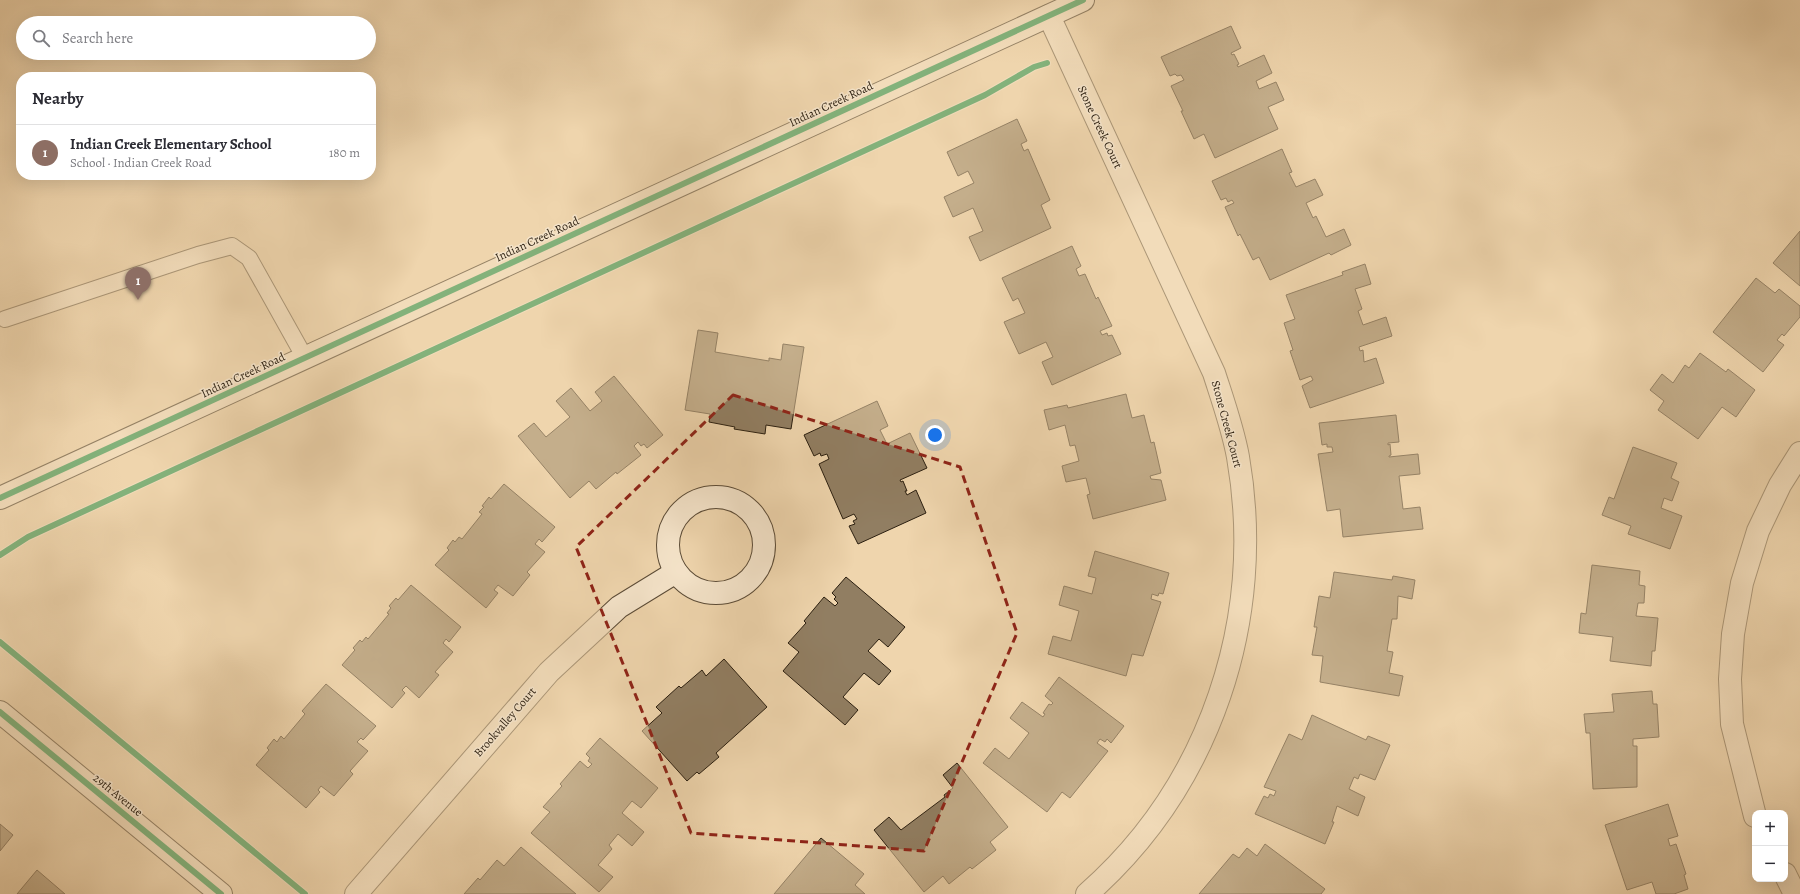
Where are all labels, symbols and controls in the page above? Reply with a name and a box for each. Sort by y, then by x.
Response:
search box [16,16,376,60]
icon: search [30,27,52,49]
text: Search here [62,28,133,48]
street label: Indian Creek Road [786,77,876,130]
street label: Stone Creek Court [1074,83,1126,171]
text: Nearby [32,87,83,110]
text: Indian Creek Elementary School [70,134,272,154]
text: 1 [43,144,47,161]
text: 180 m [329,144,360,161]
text: School · Indian Creek Road [70,154,212,171]
street label: Indian Creek Road [492,212,582,265]
pin: 1 [125,267,151,300]
street label: Indian Creek Road [198,348,288,401]
street label: Stone Creek Court [1208,379,1246,469]
your location [925,425,945,445]
street label: Brookvalley Court [470,684,540,760]
street label: 29th Avenue [90,770,146,820]
map controls [1752,810,1788,882]
button: + [1752,810,1788,846]
button: − [1752,846,1788,882]

